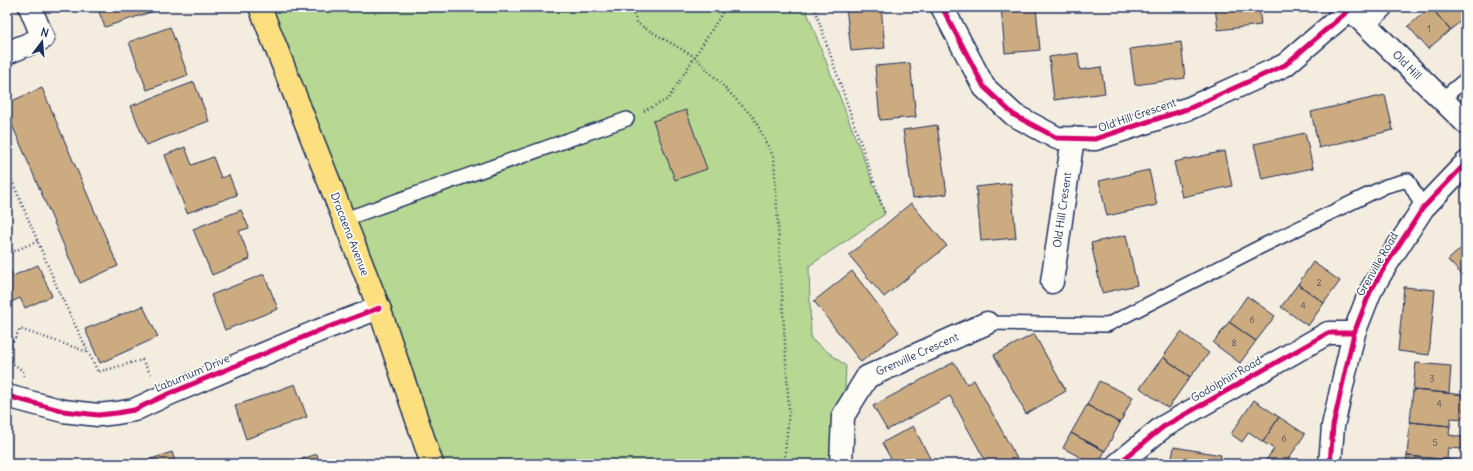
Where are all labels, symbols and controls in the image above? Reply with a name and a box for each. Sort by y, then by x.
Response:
north arrow [22,22,62,62]
house number: 1 [1427,23,1431,34]
text: N [39,25,50,40]
street label: Old Hill [1390,48,1424,82]
street label: Old Hill Crescent [1096,95,1178,135]
street label: Old Hill Cresent [1050,171,1074,249]
street label: Dracaena Avenue [328,190,372,278]
street label: Grenville Road [1353,229,1401,298]
house number: 2 [1317,277,1322,288]
house number: 4 [1300,300,1306,311]
house number: 6 [1249,314,1255,325]
street label: Grenville Crescent [873,329,961,379]
house number: 8 [1231,337,1237,348]
street label: Laburnum Drive [152,351,232,395]
street label: Godolphin Road [1188,353,1264,405]
house number: 3 [1429,373,1435,384]
house number: 4 [1436,398,1442,409]
house number: 6 [1281,433,1287,444]
house number: 5 [1432,437,1438,448]

